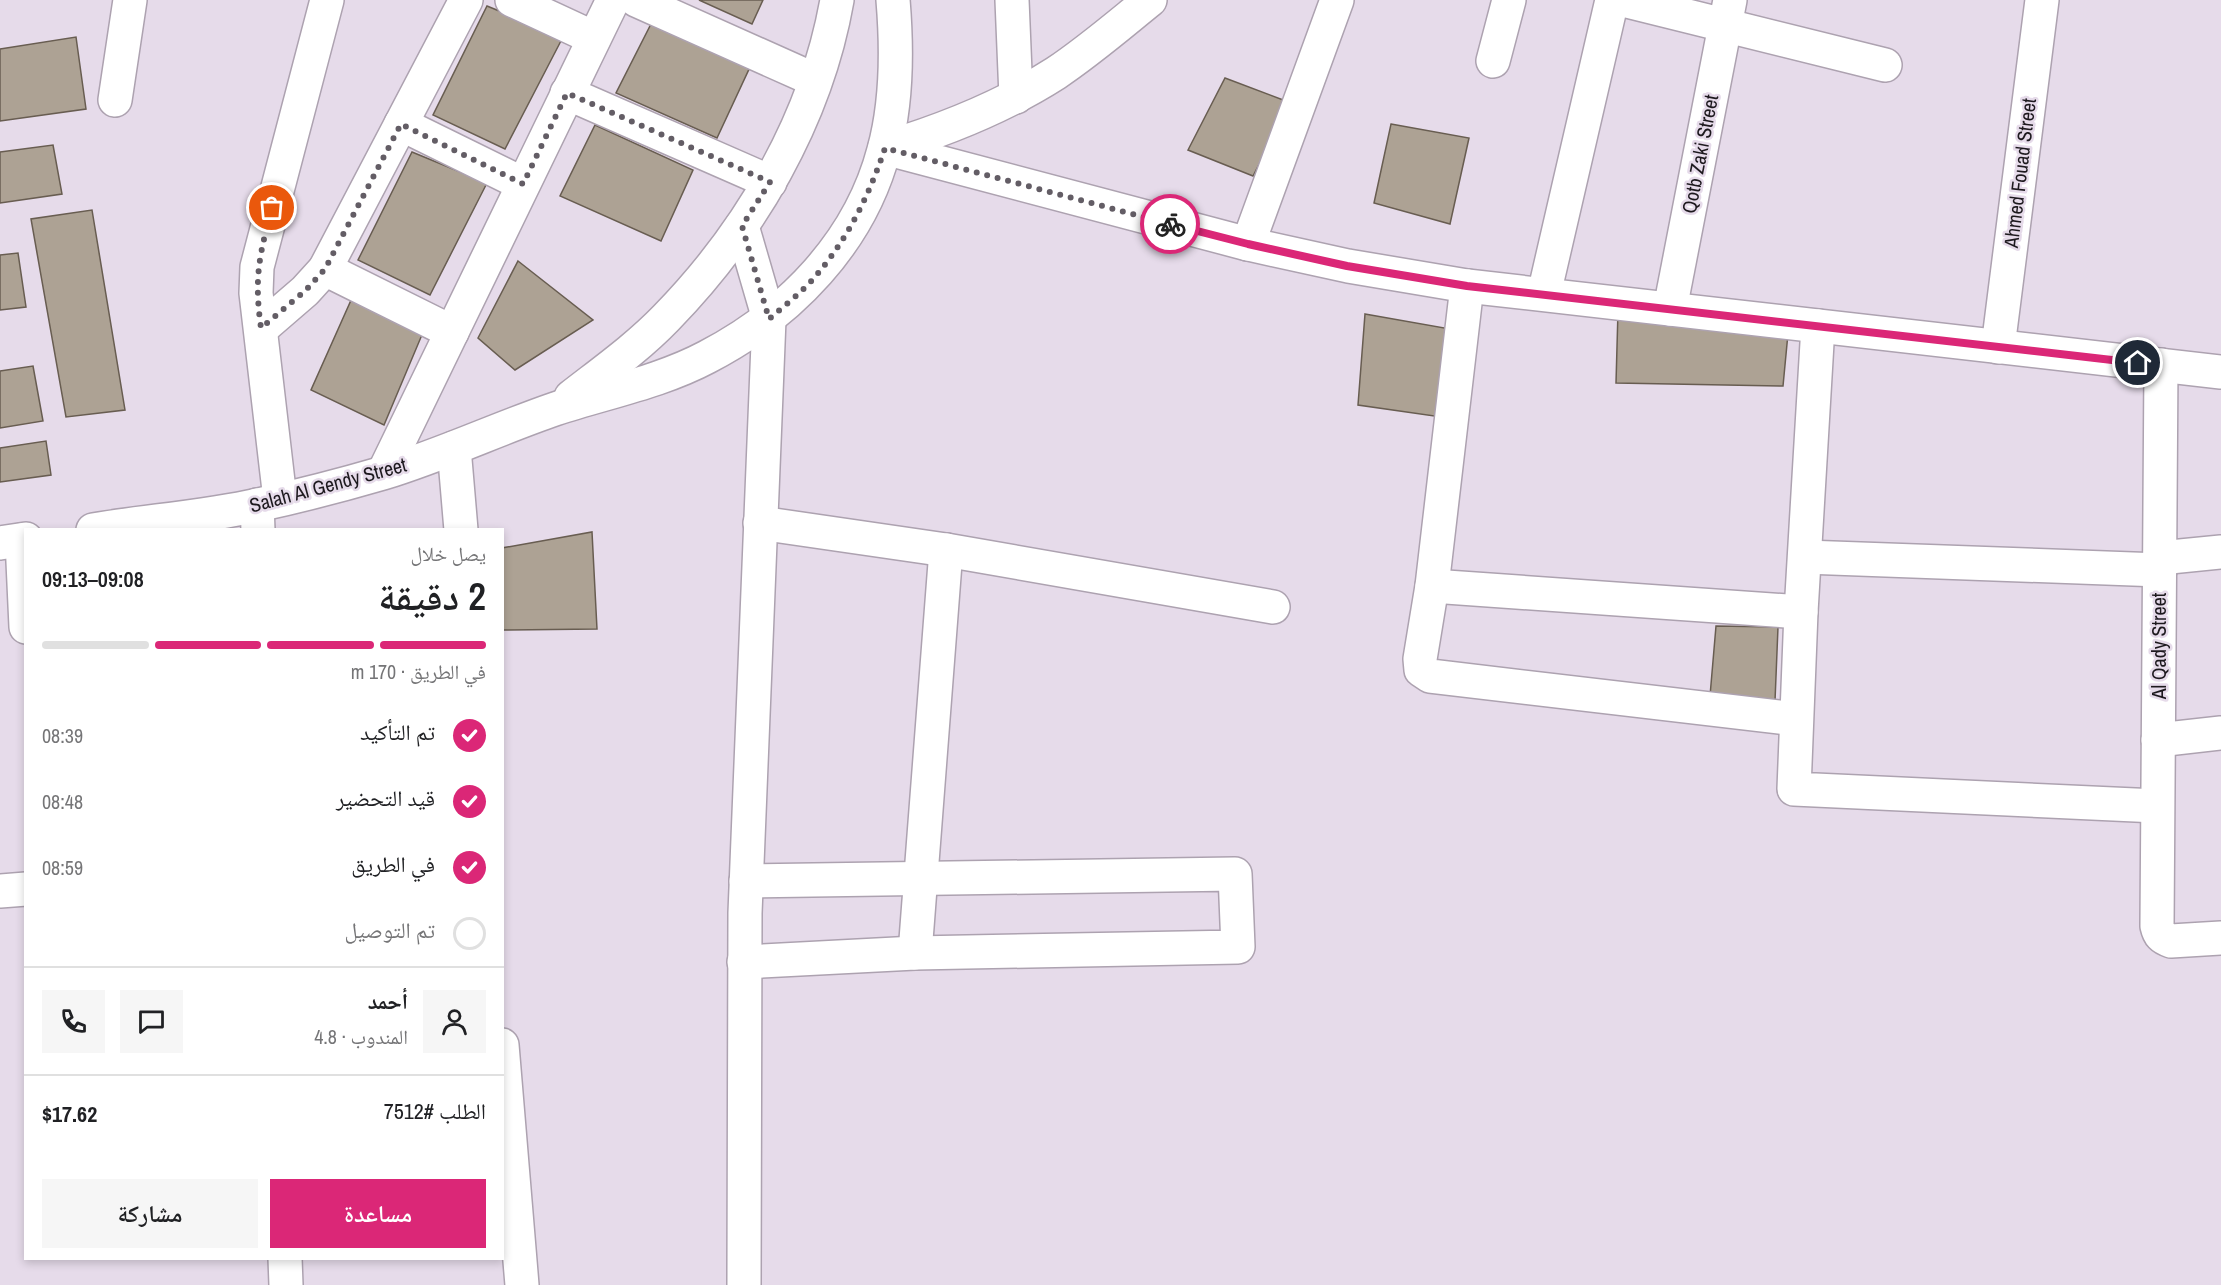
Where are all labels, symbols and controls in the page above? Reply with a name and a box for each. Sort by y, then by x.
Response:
street label: Qotb Zaki Street [1675,92,1724,216]
street label: Ahmed Fouad Street [1997,96,2042,250]
pin [246,182,297,233]
icon: bag [255,191,288,224]
courier [1140,194,1200,254]
icon: bike [1154,208,1187,241]
pin [2112,337,2163,388]
icon: home [2121,346,2154,379]
street label: Salah Al Gendy Street [246,450,410,518]
text: يصل خلال [410,540,486,567]
text: 09:08–09:13 [42,564,144,594]
text: 2 دقيقة [378,570,486,622]
street label: Al Qady Street [2145,592,2172,700]
text: في الطريق · 170 m [351,658,486,685]
text: تم التأكيد [360,717,435,747]
icon: check [453,719,486,752]
text: 08:39 [42,722,83,749]
text: قيد التحضير [336,783,435,813]
icon: check [453,785,486,818]
text: 08:48 [42,788,83,815]
text: في الطريق [351,849,435,879]
icon: check [453,851,486,884]
text: 08:59 [42,854,83,881]
text: تم التوصيل [344,915,435,945]
text: أحمد [368,986,408,1016]
button: phone [42,990,105,1053]
button: chat [120,990,183,1053]
button: person [423,990,486,1053]
text: المندوب · 4.8 [314,1023,408,1050]
text: الطلب #7512 [384,1096,486,1126]
text: $17.62 [42,1099,97,1129]
button: مشاركة [42,1179,258,1248]
button: مساعدة [270,1179,486,1248]

